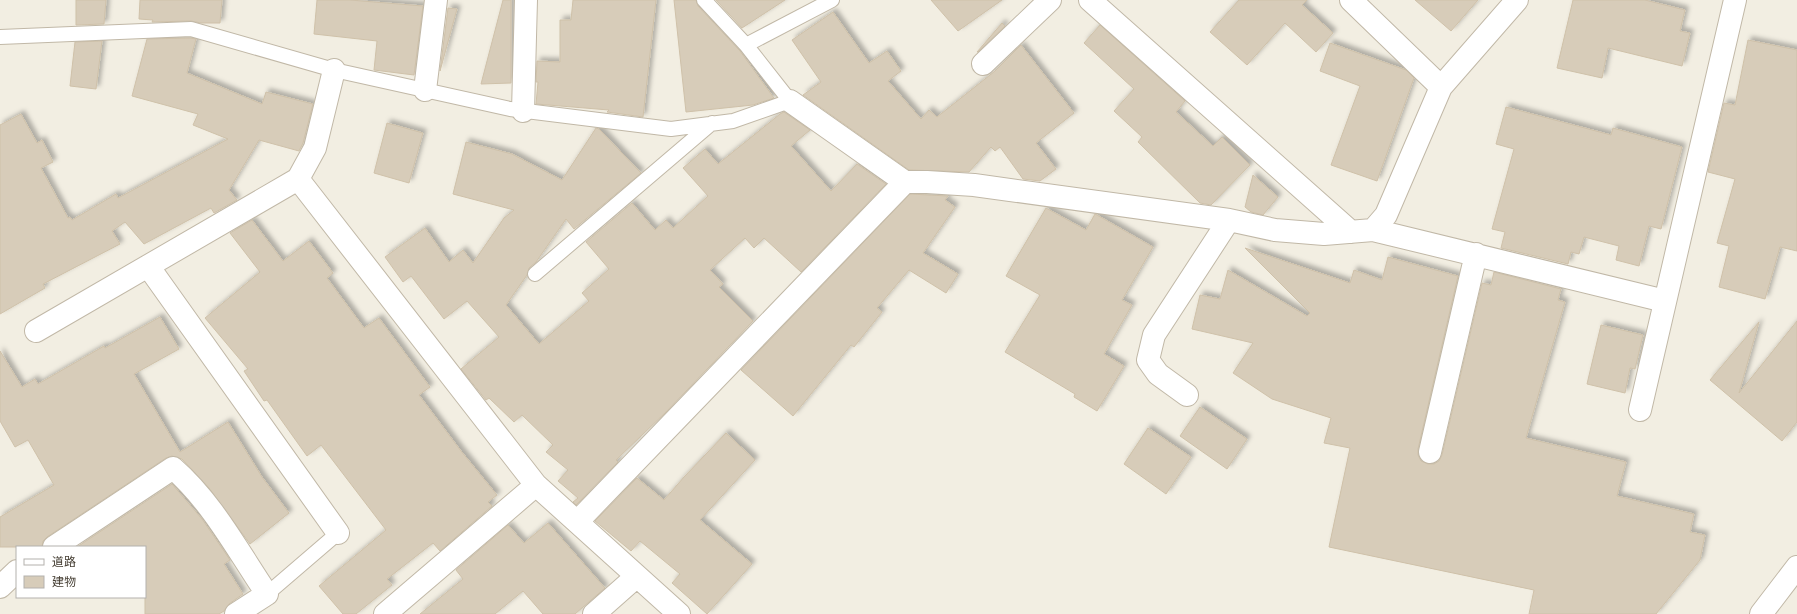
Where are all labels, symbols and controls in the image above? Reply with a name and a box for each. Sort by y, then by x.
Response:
legend [16,546,146,598]
text: 道路 [52,555,76,568]
text: 建物 [52,575,76,588]

